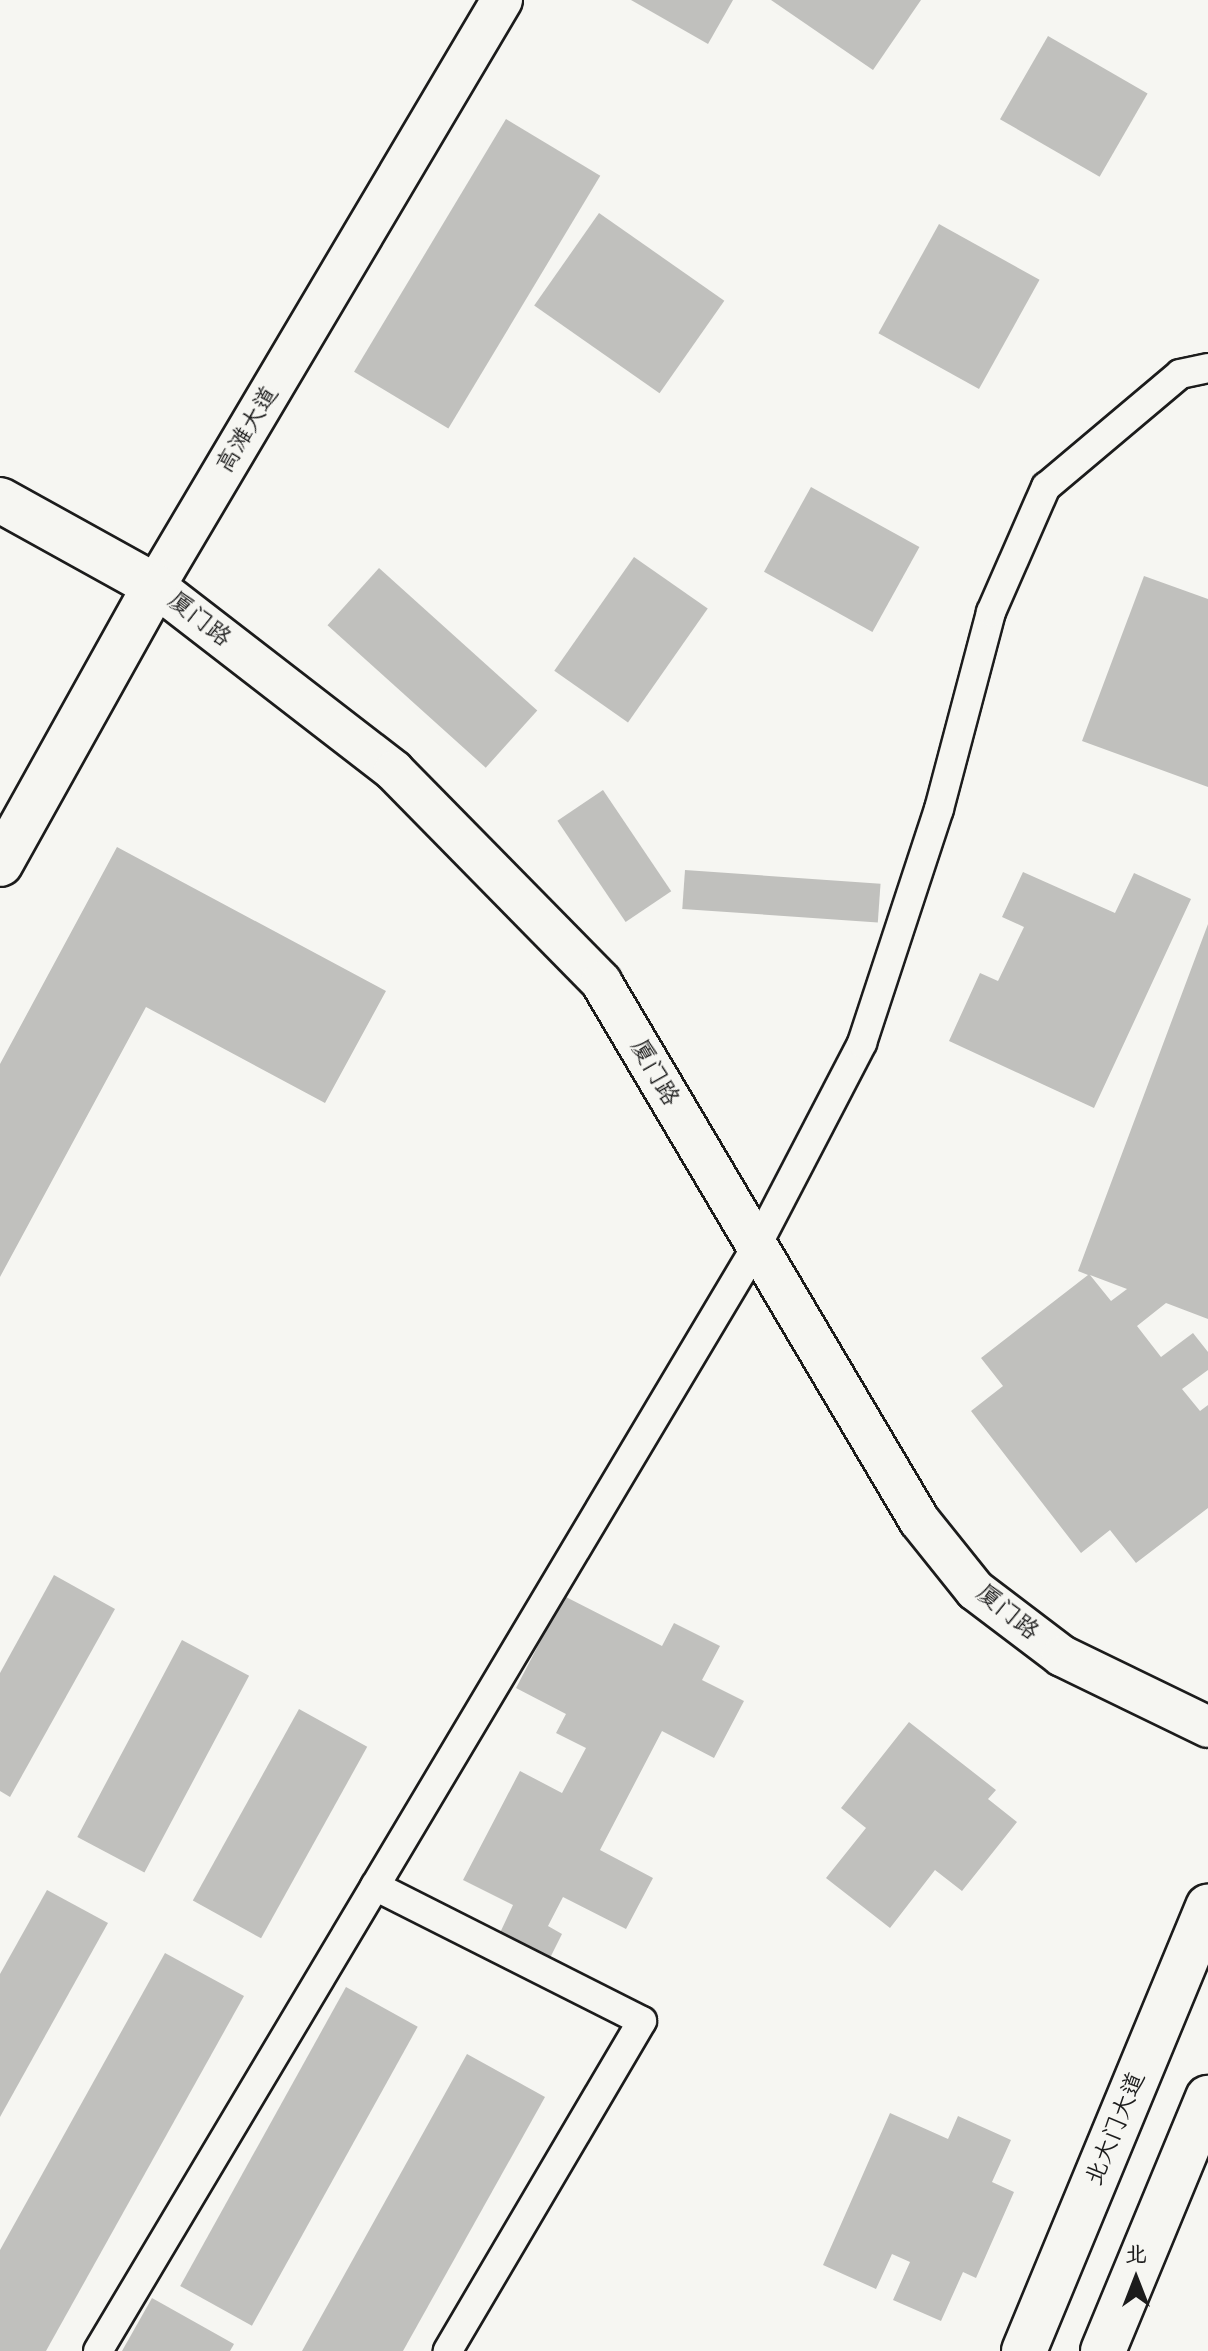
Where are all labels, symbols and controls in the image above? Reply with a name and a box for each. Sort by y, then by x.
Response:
street label: 高滩大道 [211,381,285,479]
street label: 厦门路 [162,586,236,654]
street label: 厦门路 [624,1035,684,1111]
street label: 厦门路 [970,1579,1044,1647]
street label: 北大门大道 [1080,2068,1152,2190]
north arrow [1096,2239,1176,2319]
text: 北 [1125,2239,1147,2270]

